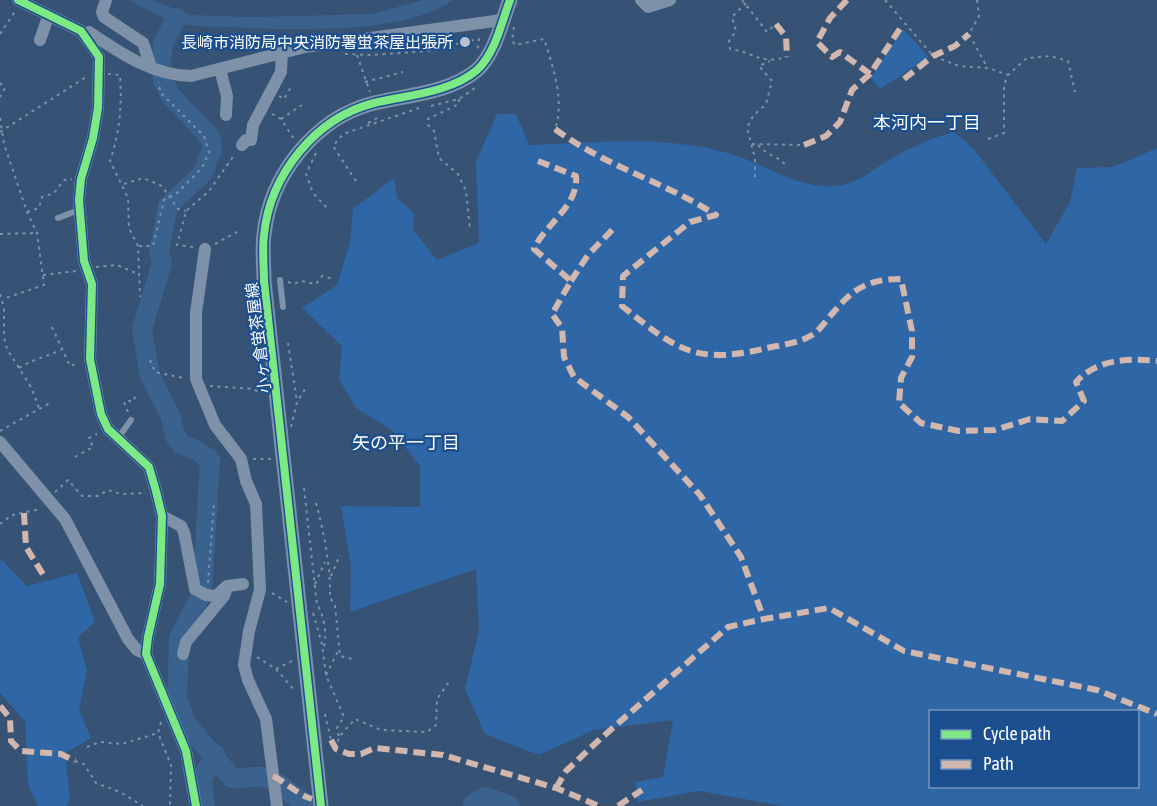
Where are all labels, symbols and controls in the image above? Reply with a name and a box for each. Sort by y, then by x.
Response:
place label: 長崎市消防局中央消防署蛍茶屋出張所 [181,33,453,51]
marker: 長崎市消防局中央消防署蛍茶屋出張所 [458,35,472,49]
district label: 本河内一丁目 [873,112,981,133]
street label: 小ヶ倉蛍茶屋線 [242,281,274,395]
district label: 矢の平一丁目 [352,432,460,453]
legend [929,710,1139,788]
text: Cycle path [983,723,1051,744]
text: Path [983,753,1014,774]

